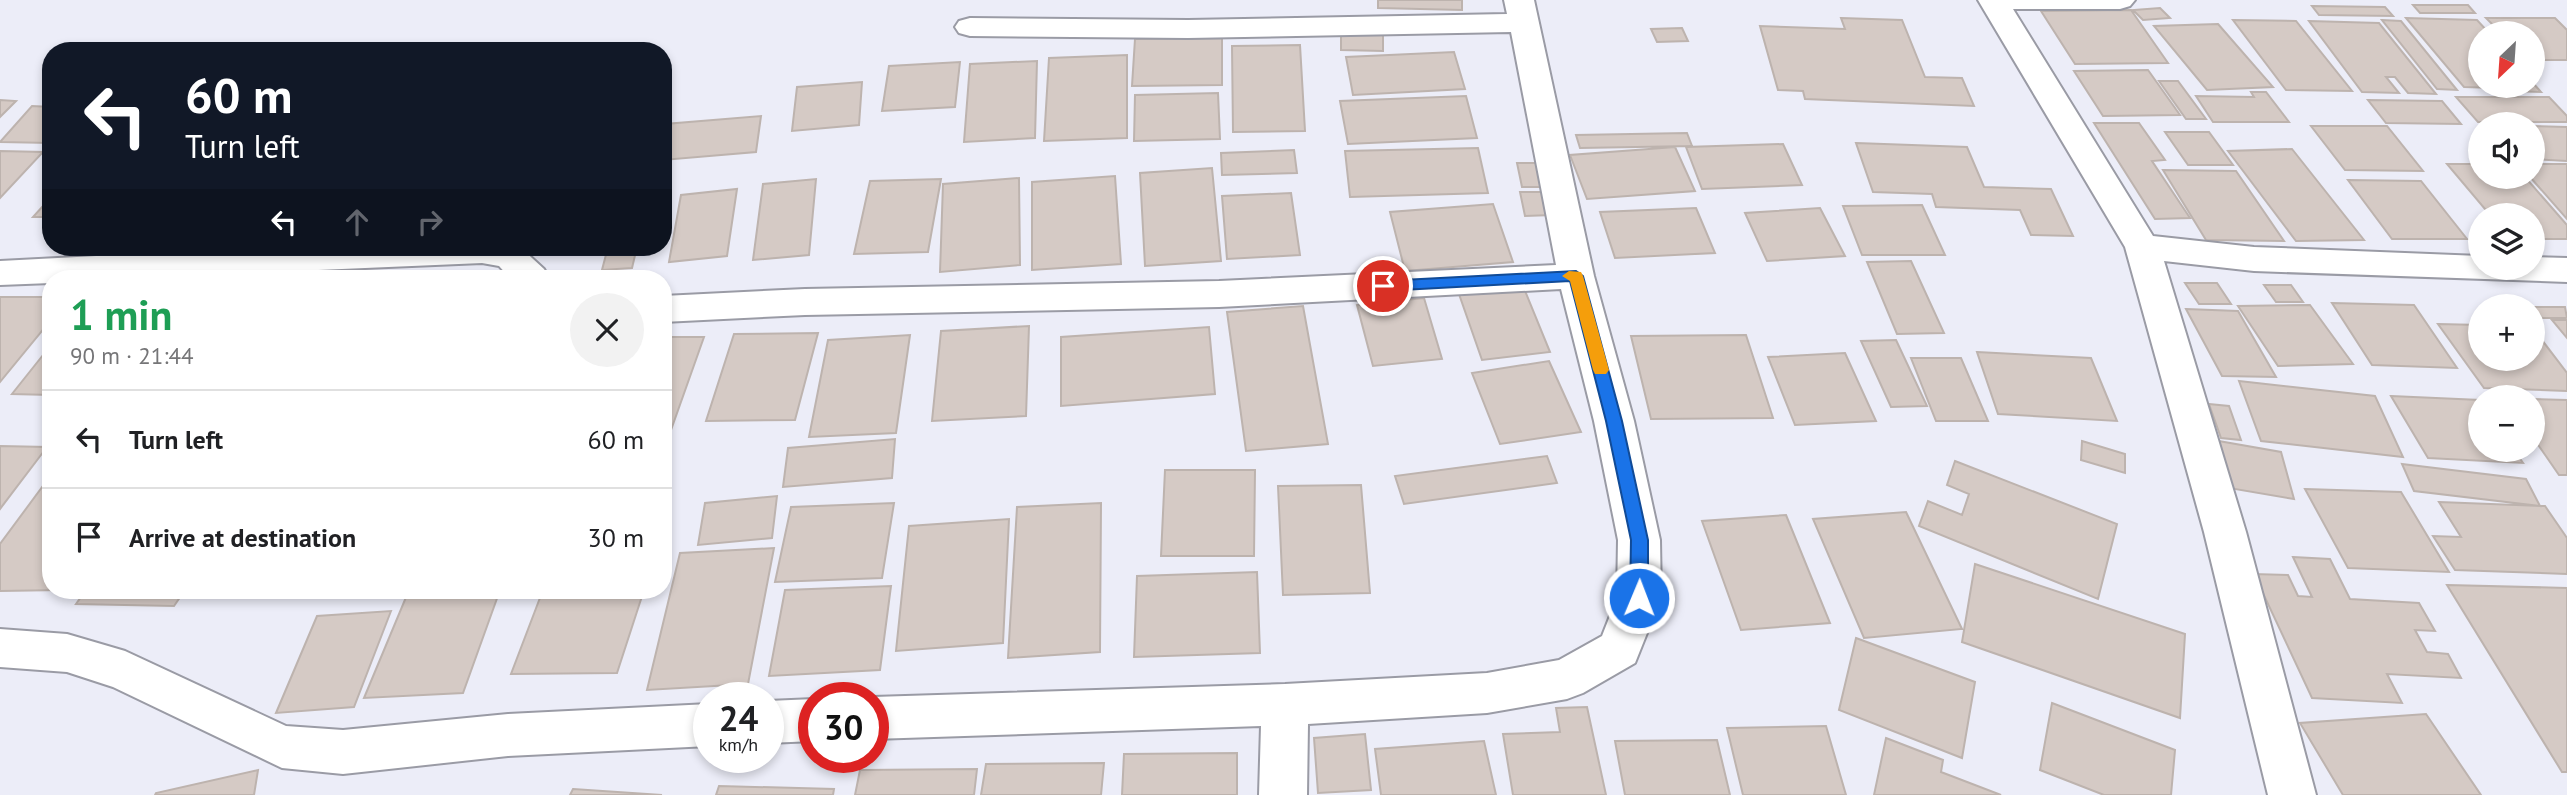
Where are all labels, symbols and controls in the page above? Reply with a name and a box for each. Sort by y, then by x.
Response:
north arrow [2468,21,2544,98]
map controls [2468,21,2545,462]
text: 60 m [185,63,292,127]
icon: left [70,70,161,161]
button: sound [2468,112,2545,189]
text: Turn left [185,125,300,167]
icon: left [265,203,303,241]
icon: ahead [338,203,376,241]
icon: right [411,203,449,241]
button: layers [2468,203,2545,280]
pin [1353,256,1413,316]
icon: arrive [1364,267,1402,305]
text: 1 min [70,287,172,342]
button: close [570,293,644,367]
button: + [2468,294,2545,371]
text: 90 m · 21:44 [70,341,194,370]
button: − [2468,385,2545,462]
icon: left [70,420,108,458]
text: Turn left [129,423,223,456]
text: 60 m [588,423,644,456]
icon: arrive [70,518,108,556]
text: Arrive at destination [129,521,356,554]
text: 30 m [588,521,644,554]
position arrow [1602,561,1676,635]
speed limit sign: 30 [798,682,889,773]
text: 24 [719,695,758,741]
text: km/h [719,733,758,756]

